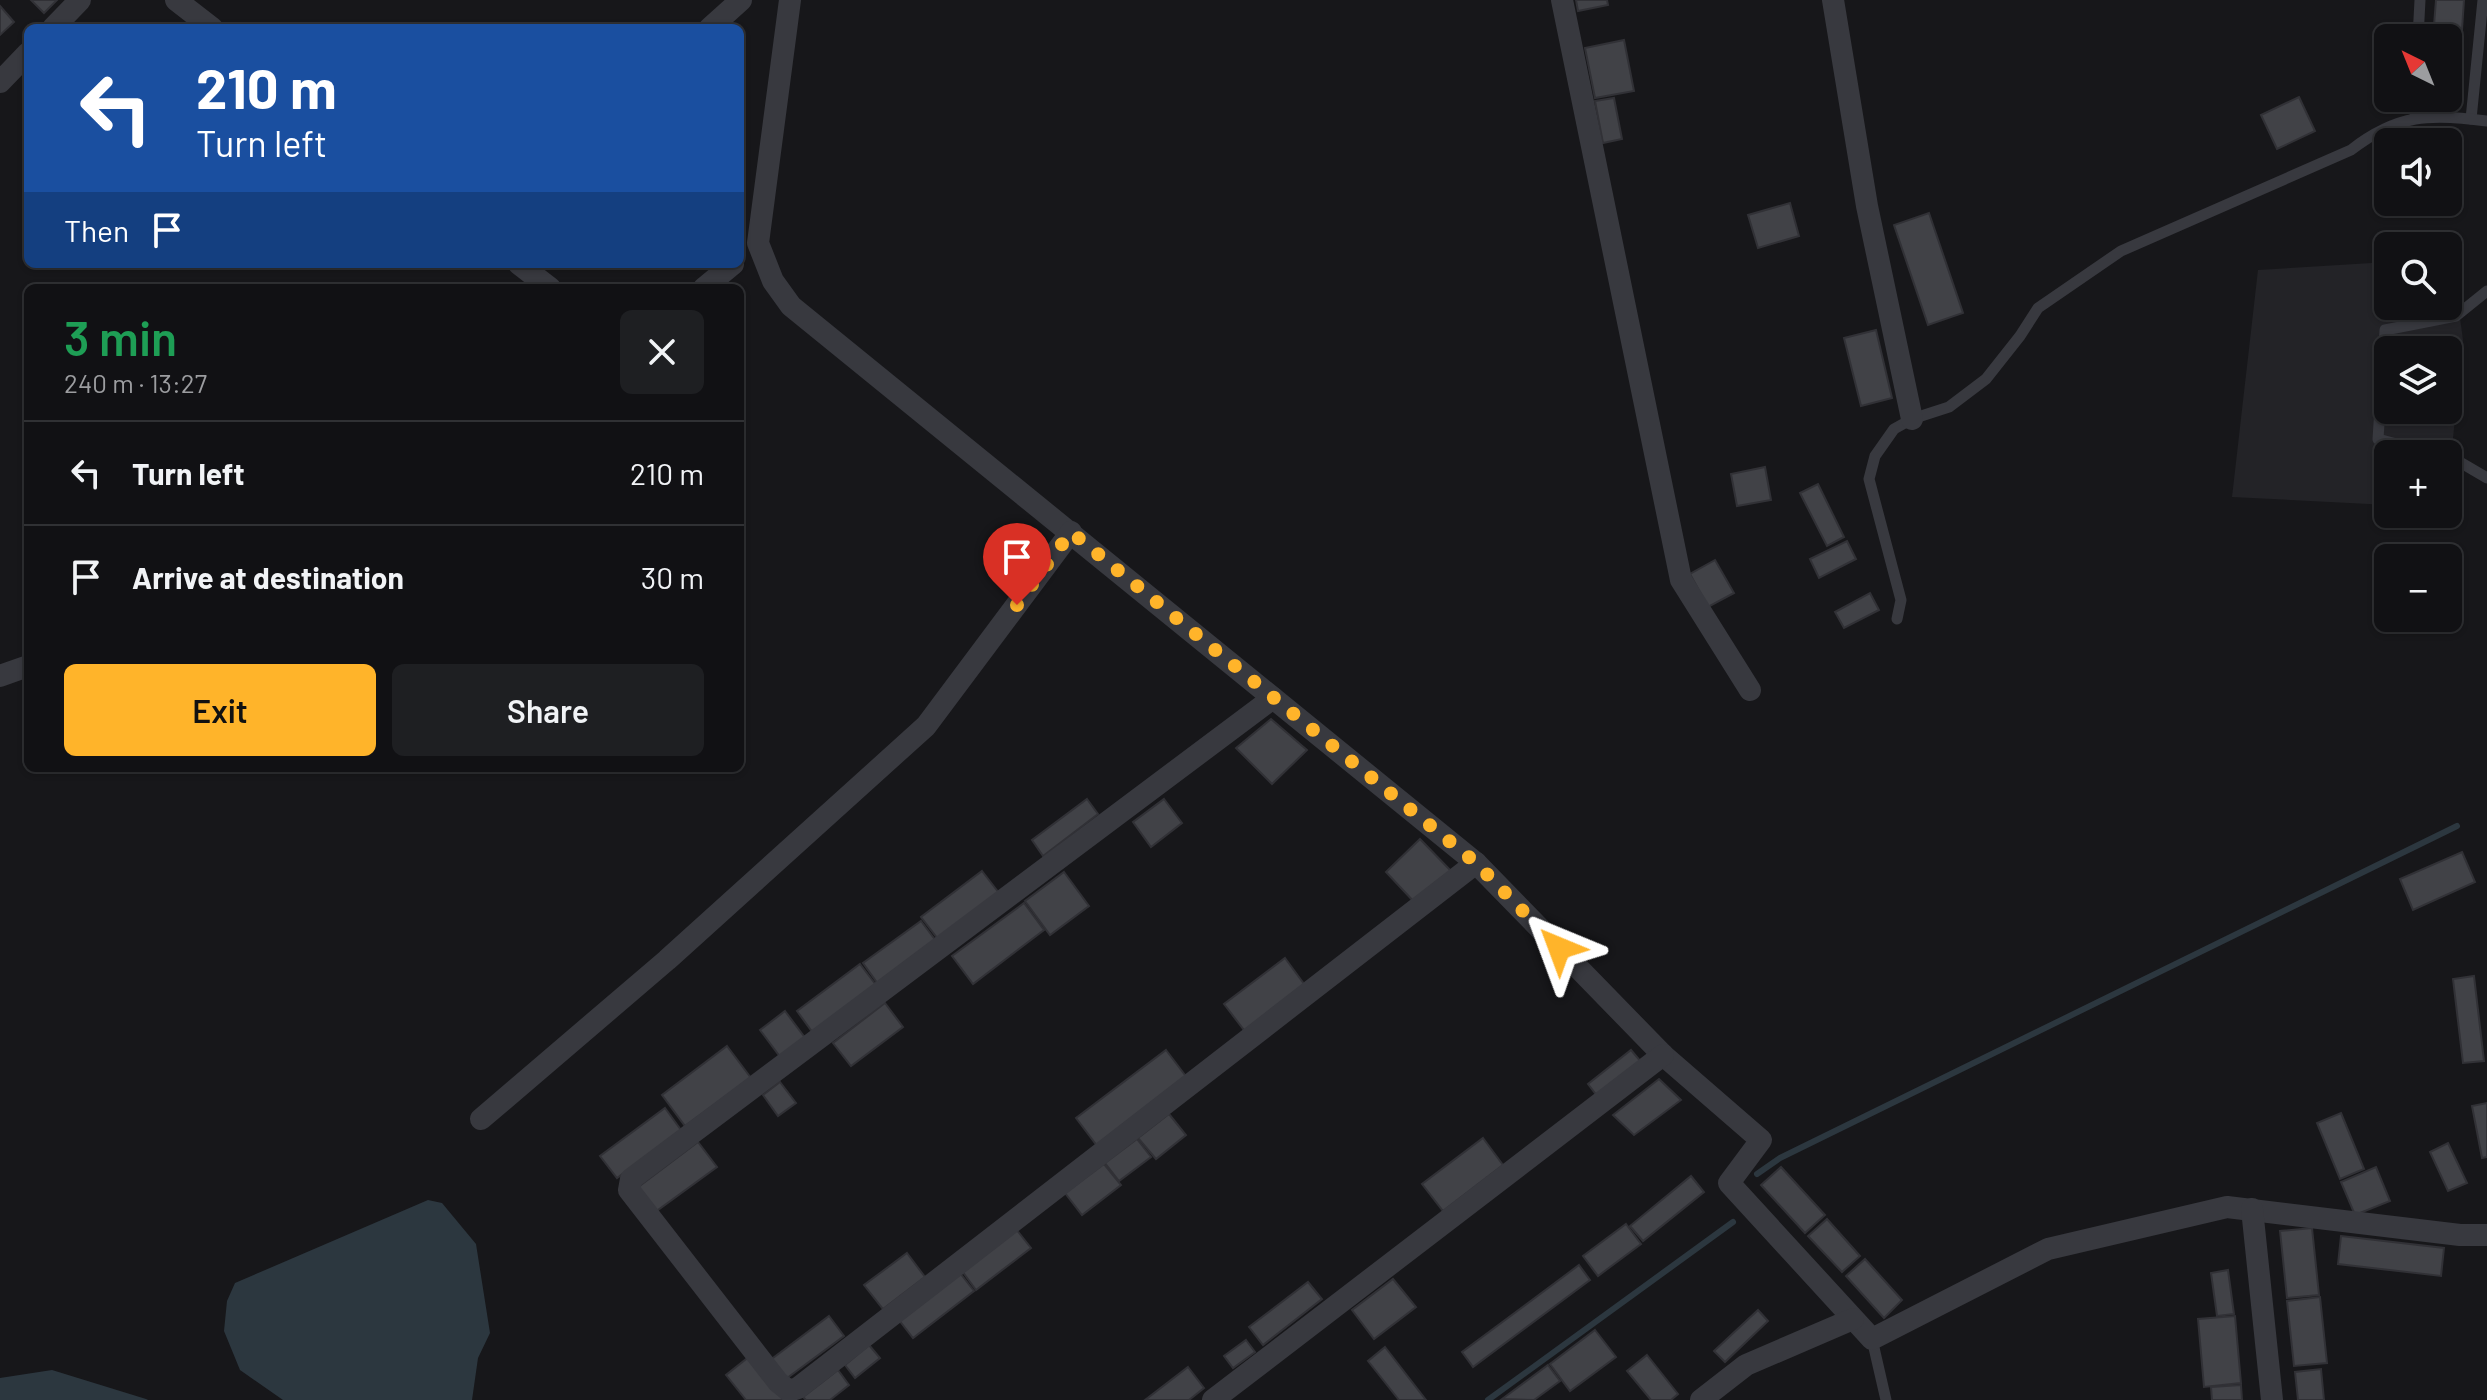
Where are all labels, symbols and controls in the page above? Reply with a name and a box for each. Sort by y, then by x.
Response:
north arrow [2374,24,2462,112]
map controls [2374,24,2462,632]
text: 210 m [196,53,337,120]
icon: left [64,56,168,160]
text: Turn left [196,121,327,164]
button: sound [2374,128,2462,216]
icon: arrive [145,208,189,252]
text: Then [64,212,129,248]
button: search [2374,232,2462,320]
text: 3 min [64,308,177,366]
button: close [620,310,704,394]
button: layers [2374,336,2462,424]
text: 240 m · 13:27 [64,367,207,398]
button: + [2374,440,2462,528]
icon: left [64,451,108,495]
text: Turn left [132,455,245,491]
text: 210 m [630,455,704,491]
pin [983,523,1051,605]
icon: arrive [995,535,1039,579]
button: − [2374,544,2462,632]
icon: arrive [64,555,108,599]
text: Arrive at destination [132,559,404,595]
text: 30 m [641,559,704,595]
button: Exit [64,664,376,756]
button: Share [392,664,704,756]
position arrow [1517,906,1601,990]

